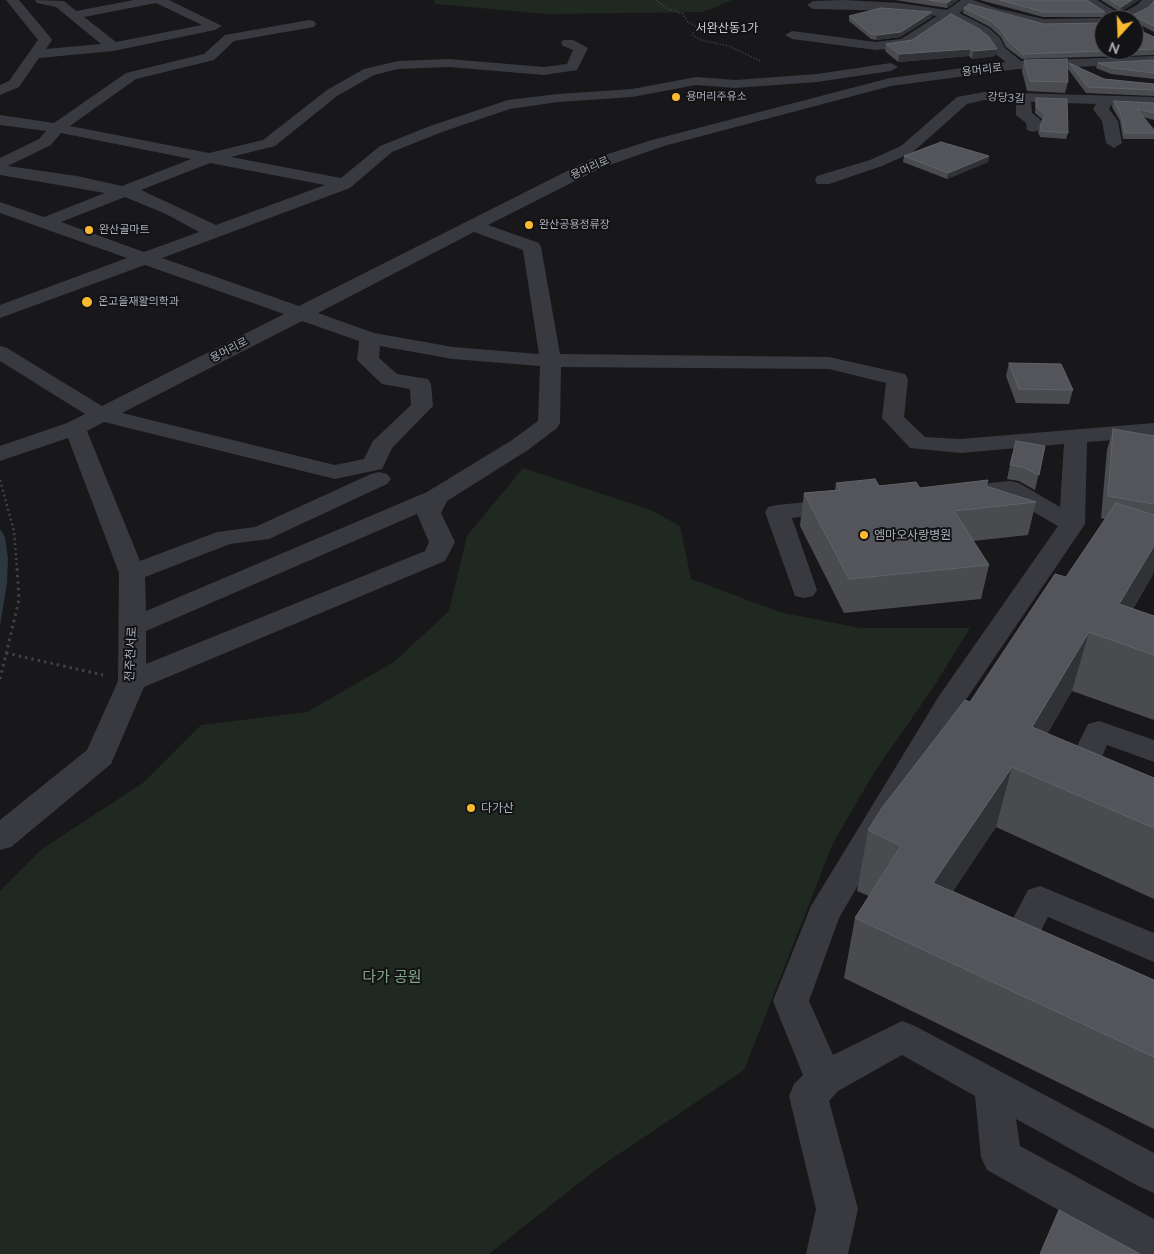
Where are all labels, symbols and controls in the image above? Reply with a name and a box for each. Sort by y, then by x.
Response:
north arrow [1094,10,1144,60]
district label: 서완산동1가 [696,21,758,35]
text: N [1106,38,1122,58]
street label: 용머리로 [961,61,1003,79]
place label: 용머리주유소 [686,90,747,104]
street label: 강당3길 [987,90,1025,106]
marker: 용머리주유소 [670,91,682,103]
street label: 용머리로 [569,154,611,182]
place label: 완산공용정류장 [539,218,610,232]
marker: 완산공용정류장 [523,219,535,231]
place label: 완산골마트 [99,223,150,237]
marker: 완산골마트 [83,224,95,236]
marker: 온고을재활의학과 [80,295,94,309]
place label: 온고을재활의학과 [98,295,179,309]
street label: 용머리로 [208,335,250,365]
place label: 엠마오사랑병원 [874,528,951,542]
marker: 엠마오사랑병원 [858,529,870,541]
street label: 전주천서로 [122,626,140,682]
place label: 다가산 [481,801,514,815]
marker: 다가산 [465,802,477,814]
park label: 다가 공원 [362,968,422,986]

